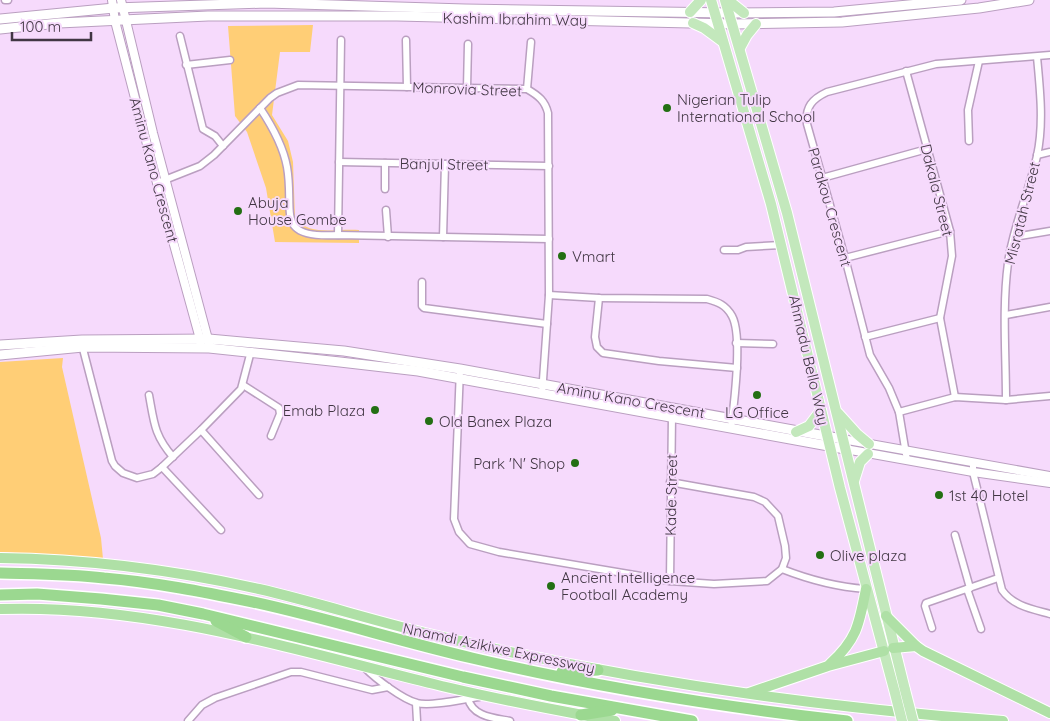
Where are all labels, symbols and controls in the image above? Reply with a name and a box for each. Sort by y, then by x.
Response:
street label: Kashim Ibrahim Way [442,8,588,30]
scale bar [12,10,91,42]
text: 100 m [20,17,61,36]
street label: Monrovia Street [412,78,522,100]
place label: Nigerian Tulip International School [677,90,815,126]
street label: Aminu Kano Crescent [125,95,183,245]
marker: Nigerian Tulip International School [661,102,673,114]
street label: Dakala Street [916,142,958,238]
street label: Parakou Crescent [804,145,856,269]
street label: Banjul Street [400,154,488,174]
street label: Misratah Street [1000,160,1044,266]
place label: Abuja House Gombe [248,193,347,229]
marker: Abuja House Gombe [232,205,244,217]
place label: Vmart [572,247,615,266]
marker: Vmart [556,250,568,262]
street label: Ahmadu Bello Way [785,293,833,427]
street label: Aminu Kano Crescent [556,378,706,422]
marker: LG Office [751,389,763,401]
place label: Emab Plaza [283,401,365,420]
place label: LG Office [725,403,789,422]
marker: Emab Plaza [369,404,381,416]
place label: Old Banex Plaza [439,412,552,431]
marker: Old Banex Plaza [423,415,435,427]
place label: Park 'N' Shop [473,454,565,473]
street label: Kade Street [661,454,681,536]
marker: Park 'N' Shop [569,457,581,469]
place label: 1st 40 Hotel [949,486,1029,505]
marker: 1st 40 Hotel [933,489,945,501]
place label: Olive plaza [830,546,907,565]
marker: Olive plaza [814,549,826,561]
place label: Ancient Intelligence Football Academy [561,568,695,604]
marker: Ancient Intelligence Football Academy [545,580,557,592]
street label: Nnamdi Azikiwe Expressway [401,618,597,678]

